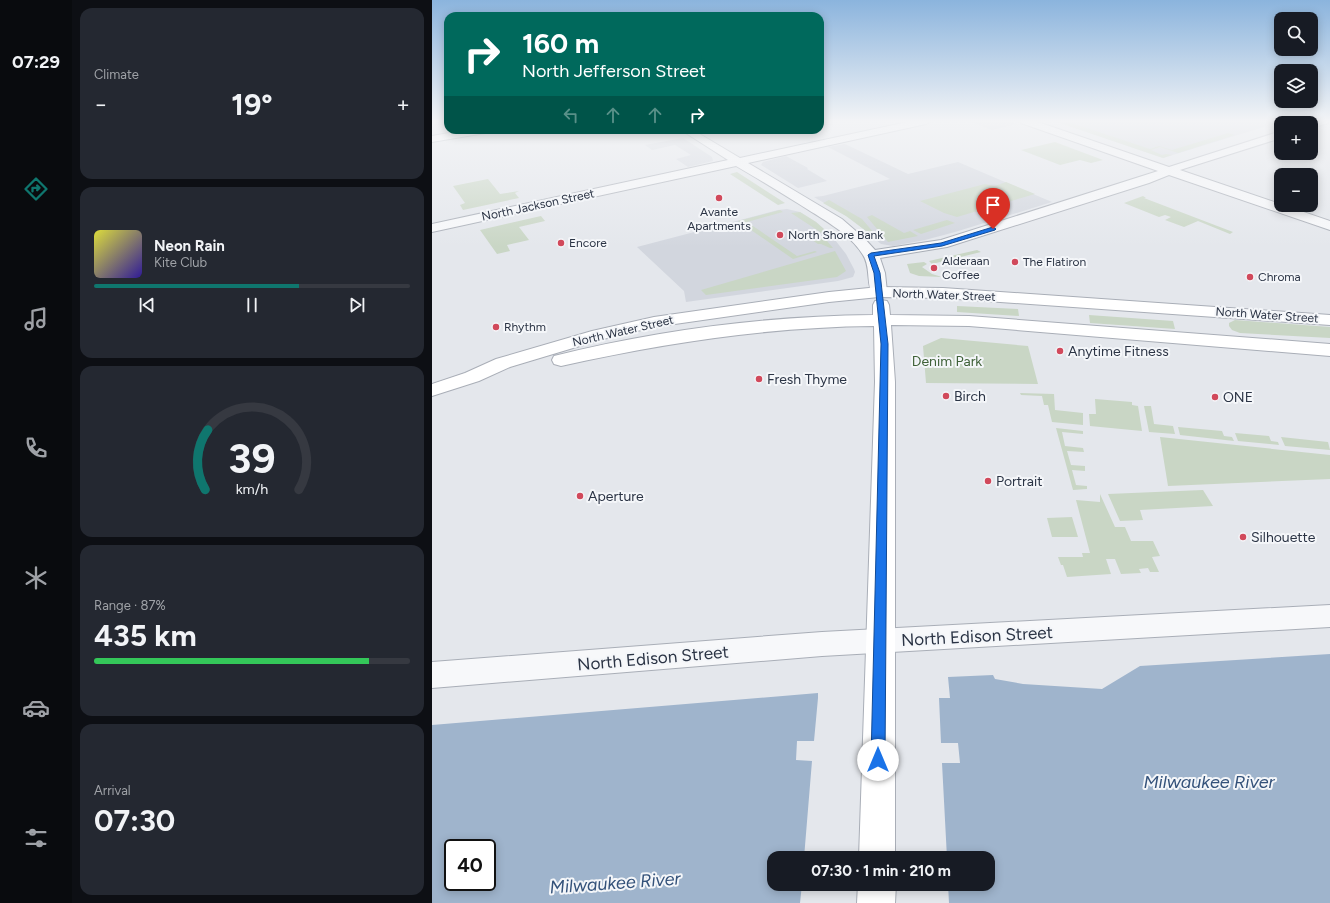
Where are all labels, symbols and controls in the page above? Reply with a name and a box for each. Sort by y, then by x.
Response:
map controls [1274,12,1318,212]
button: search [1274,12,1318,56]
text: 160 m [522,26,599,60]
icon: right [456,28,508,80]
text: 07:29 [12,51,60,73]
text: North Jefferson Street [522,60,706,82]
button: layers [1274,64,1318,108]
text: Climate [94,67,139,82]
text: 19° [231,86,273,123]
text: − [94,91,108,118]
text: + [396,91,410,118]
icon: left [560,104,582,126]
icon: ahead [602,104,624,126]
icon: ahead [644,104,666,126]
icon: right [686,104,708,126]
button: + [1274,116,1318,160]
button: − [1274,168,1318,212]
icon: directions [22,175,50,203]
street label: North Jackson Street [480,186,596,224]
pin [976,188,1010,229]
marker: Avante Apartments [714,193,724,203]
icon: arrive [982,194,1004,216]
place label: Avante Apartments [687,205,751,233]
place label: North Shore Bank [788,228,883,242]
marker: North Shore Bank [775,230,785,240]
place label: Encore [569,236,607,250]
text: Neon Rain [154,237,225,255]
marker: Encore [556,238,566,248]
place label: Alderaan Coffee [942,254,990,282]
text: Kite Club [154,255,207,270]
place label: The Flatiron [1023,255,1086,269]
marker: The Flatiron [1010,257,1020,267]
marker: Alderaan Coffee [929,263,939,273]
place label: Chroma [1258,270,1301,284]
marker: Chroma [1245,272,1255,282]
street label: North Water Street [892,286,996,304]
icon: previous [136,294,158,316]
icon: pause [241,294,263,316]
icon: next [346,294,368,316]
street label: North Water Street [1215,304,1319,326]
icon: music [22,305,50,333]
street label: North Water Street [571,312,675,349]
place label: Rhythm [504,320,546,334]
marker: Rhythm [491,322,501,332]
place label: Anytime Fitness [1068,343,1169,360]
marker: Anytime Fitness [1055,346,1065,356]
park label: Denim Park [912,353,982,370]
place label: Fresh Thyme [767,371,847,388]
marker: Fresh Thyme [754,374,764,384]
place label: Birch [954,388,986,405]
place label: ONE [1223,389,1253,406]
marker: Birch [941,391,951,401]
marker: ONE [1210,392,1220,402]
text: 39 [228,432,276,482]
icon: phone [22,434,50,462]
place label: Portrait [996,473,1043,490]
marker: Portrait [983,476,993,486]
text: km/h [236,479,268,497]
place label: Aperture [588,488,644,505]
marker: Aperture [575,491,585,501]
place label: Silhouette [1251,529,1316,546]
marker: Silhouette [1238,532,1248,542]
icon: climate [22,564,50,592]
text: Range · 87% [94,598,166,613]
text: 435 km [94,617,197,654]
street label: North Edison Street [901,622,1053,650]
street label: North Edison Street [576,641,730,675]
icon: car [22,694,50,722]
position arrow [857,739,899,781]
water label: Milwaukee River [1143,771,1275,793]
text: Arrival [94,783,131,798]
text: 07:30 [94,802,175,839]
icon: filters [22,824,50,852]
speed limit sign: 40 [444,839,496,891]
text: 07:30 · 1 min · 210 m [811,862,951,880]
water label: Milwaukee River [549,867,682,899]

